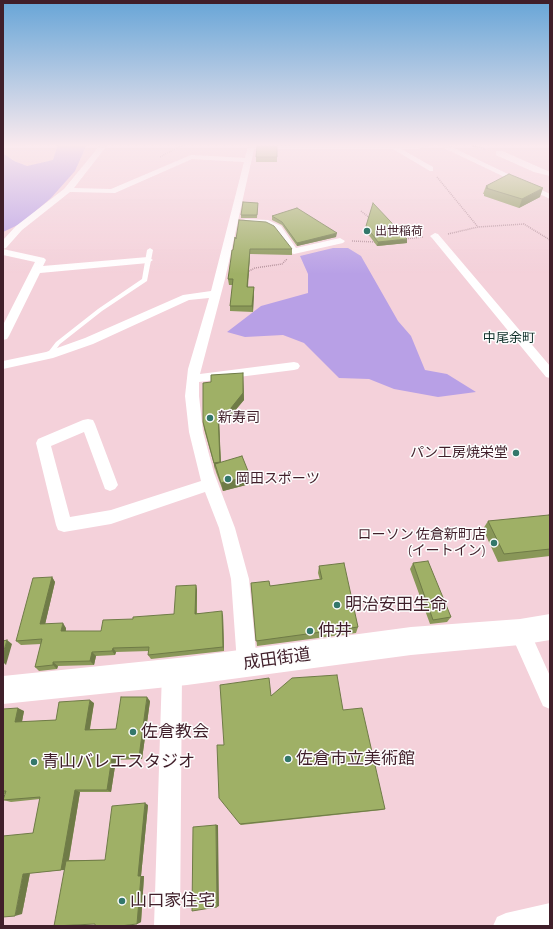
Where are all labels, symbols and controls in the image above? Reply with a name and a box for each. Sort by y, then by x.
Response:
place label: 出世稲荷 [375,224,423,238]
marker: 出世稲荷 [362,226,372,236]
district label: 中尾余町 [483,330,535,346]
place label: 新寿司 [218,410,260,426]
marker: 新寿司 [205,413,215,423]
place label: パン工房焼栄堂 [410,445,508,461]
marker: パン工房焼栄堂 [511,448,521,458]
place label: 岡田スポーツ [236,471,320,487]
marker: 岡田スポーツ [223,474,233,484]
place label: ローソン 佐倉新町店 (イートイン) [358,527,486,560]
marker: ローソン 佐倉新町店 (イートイン) [489,538,499,548]
place label: 明治安田生命 [345,595,447,615]
marker: 明治安田生命 [332,600,342,610]
place label: 仲井 [318,621,352,641]
marker: 仲井 [305,626,315,636]
street label: 成田街道 [242,644,312,674]
place label: 佐倉教会 [141,722,209,742]
marker: 佐倉教会 [128,727,138,737]
place label: 佐倉市立美術館 [296,749,415,769]
place label: 青山バレエスタジオ [42,752,195,772]
marker: 佐倉市立美術館 [283,754,293,764]
marker: 青山バレエスタジオ [29,757,39,767]
place label: 山口家住宅 [130,891,215,911]
marker: 山口家住宅 [117,896,127,906]

